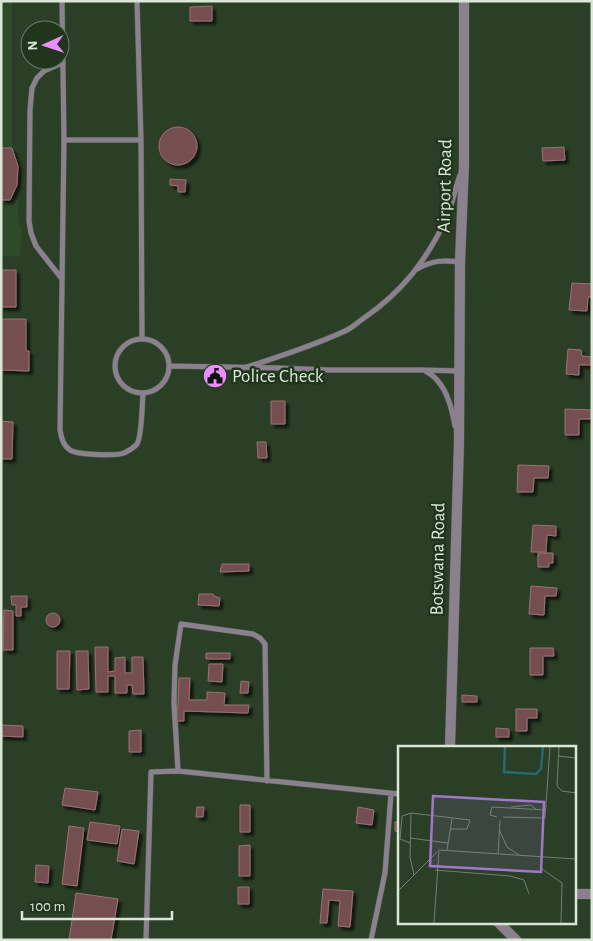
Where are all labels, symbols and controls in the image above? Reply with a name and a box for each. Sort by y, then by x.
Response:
north arrow [20,20,70,70]
text: N [26,40,40,51]
street label: Airport Road [435,139,455,233]
public building icon: Police Check [202,363,228,389]
place label: Police Check [232,367,324,386]
street label: Botswana Road [428,502,448,616]
inset map [398,746,576,924]
scale bar [22,888,172,920]
text: 100 m [30,899,65,914]

